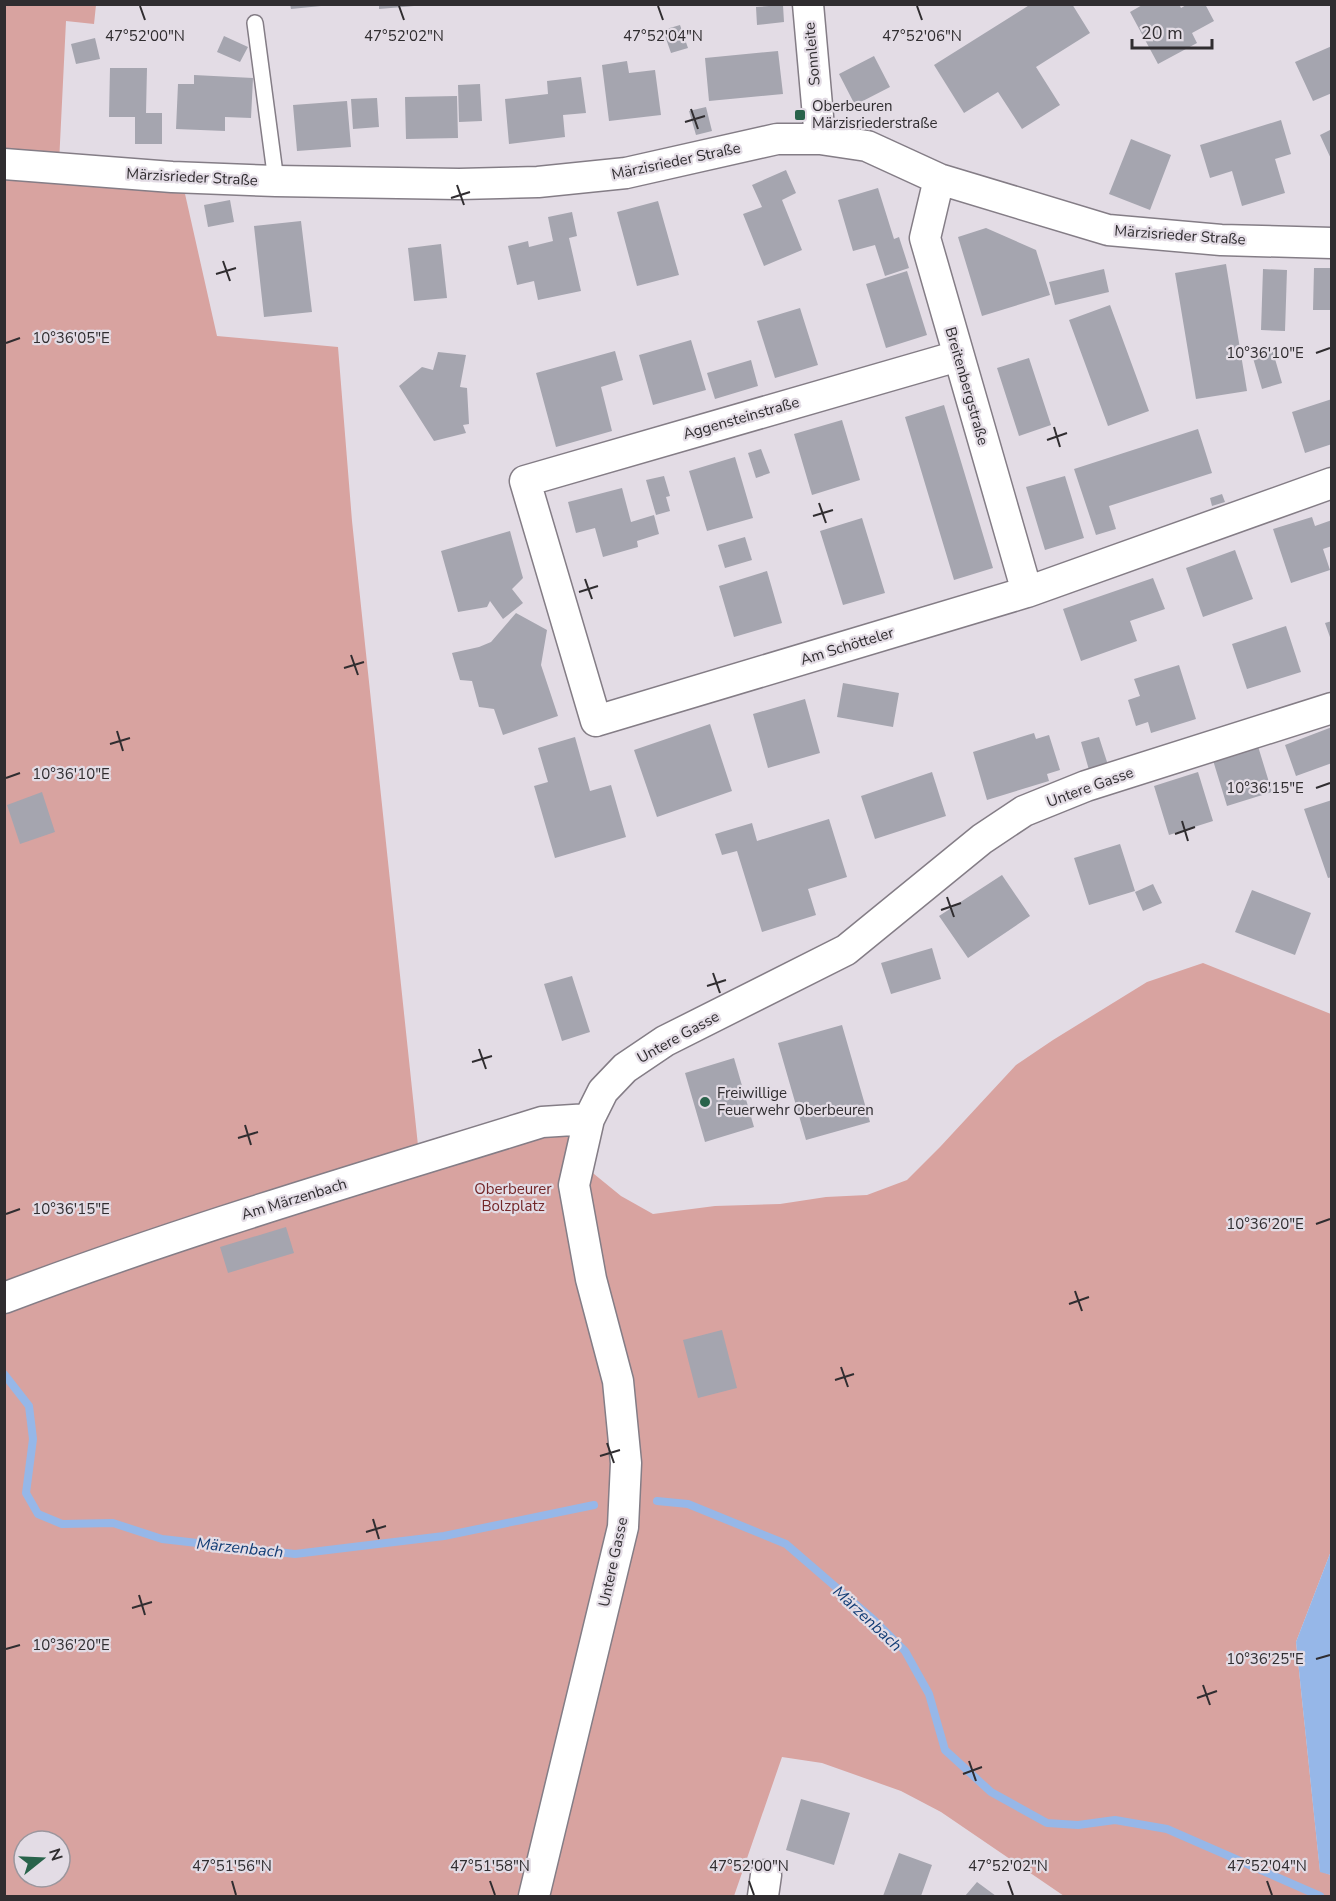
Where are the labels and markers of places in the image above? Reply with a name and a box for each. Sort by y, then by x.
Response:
place label: Oberbeuren Märzisriederstraße [812,96,938,133]
marker: Oberbeuren Märzisriederstraße [793,108,807,122]
place label: Freiwillige Feuerwehr Oberbeuren [717,1083,874,1120]
marker: Freiwillige Feuerwehr Oberbeuren [698,1095,712,1109]

